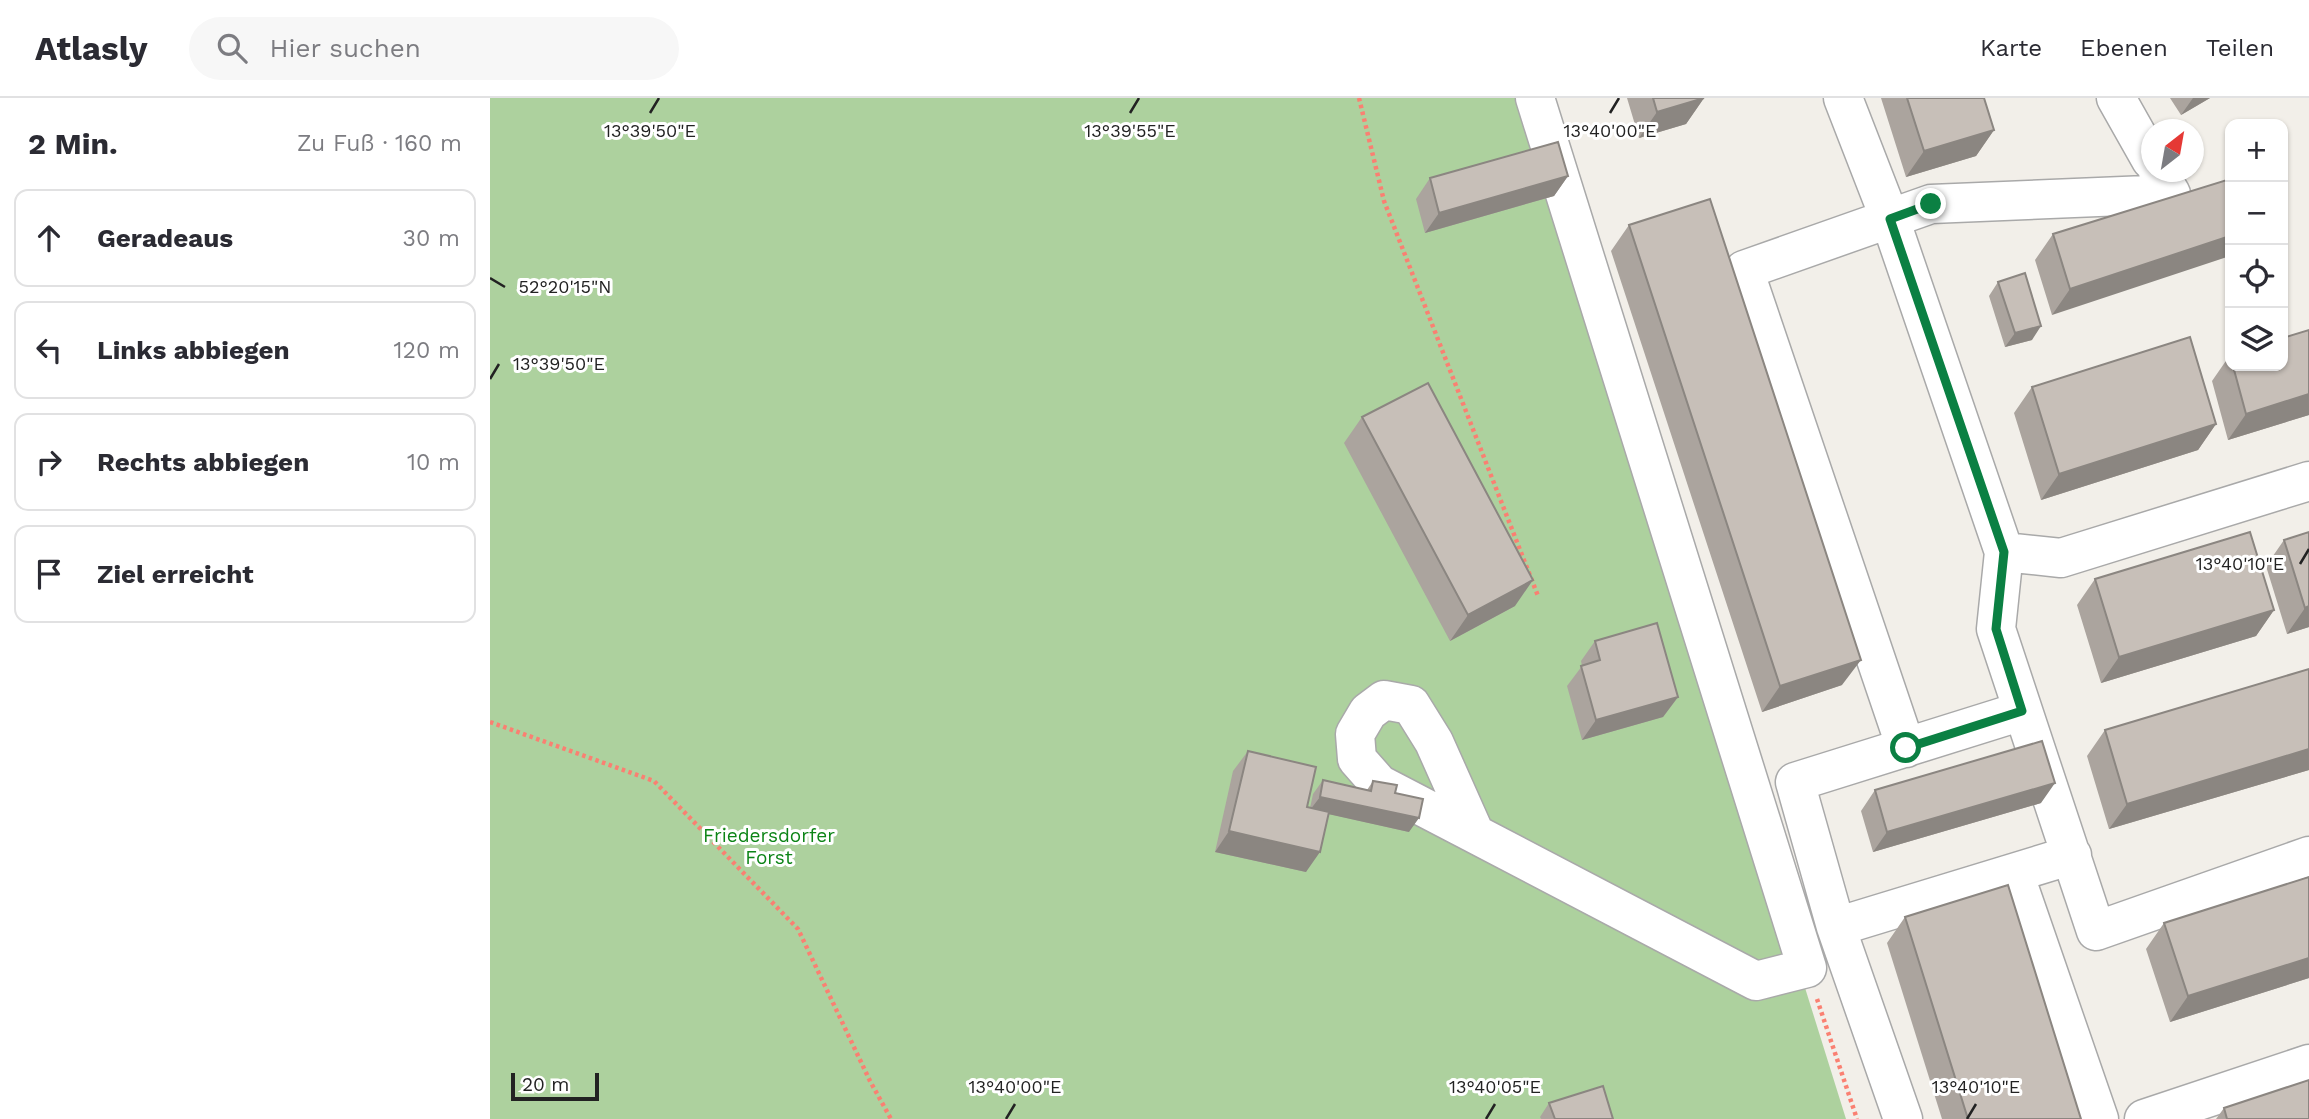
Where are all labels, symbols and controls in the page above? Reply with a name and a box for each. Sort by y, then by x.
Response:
search box [189,17,679,80]
text: Atlasly [35,29,147,68]
icon: search [213,29,251,67]
text: Hier suchen [269,33,421,63]
text: Karte [1980,34,2042,62]
text: Ebenen [2080,34,2168,62]
text: Teilen [2206,34,2274,62]
north arrow [2141,119,2204,182]
map controls [2225,119,2288,371]
button: + [2225,119,2288,182]
text: 13°39'50"E [604,120,696,141]
text: 13°39'55"E [1084,120,1176,141]
text: 13°40'00"E [1564,120,1656,141]
text: 2 Min. [28,126,118,161]
text: Zu Fuß · 160 m [297,130,462,157]
button: − [2225,182,2288,245]
route end [1915,188,1946,219]
icon: ahead [30,219,68,257]
text: Geradeaus [97,223,233,253]
text: 30 m [403,225,460,252]
button: locate [2225,245,2288,308]
text: 52°20'15"N [518,276,612,297]
button: layers [2225,308,2288,371]
icon: left [30,331,68,369]
text: Links abbiegen [97,335,290,365]
text: 120 m [394,337,460,364]
text: 13°39'50"E [513,353,605,374]
icon: right [30,443,68,481]
text: Rechts abbiegen [97,447,309,477]
text: 10 m [407,449,460,476]
text: 13°40'10"E [2196,553,2284,574]
icon: arrive [30,555,68,593]
text: Ziel erreicht [97,559,254,589]
route start [1890,732,1921,763]
park label: Friedersdorfer Forst [703,824,835,869]
scale bar [511,1070,598,1102]
text: 20 m [522,1073,569,1096]
text: 13°40'00"E [969,1076,1061,1097]
text: 13°40'05"E [1449,1076,1541,1097]
text: 13°40'10"E [1932,1076,2020,1097]

